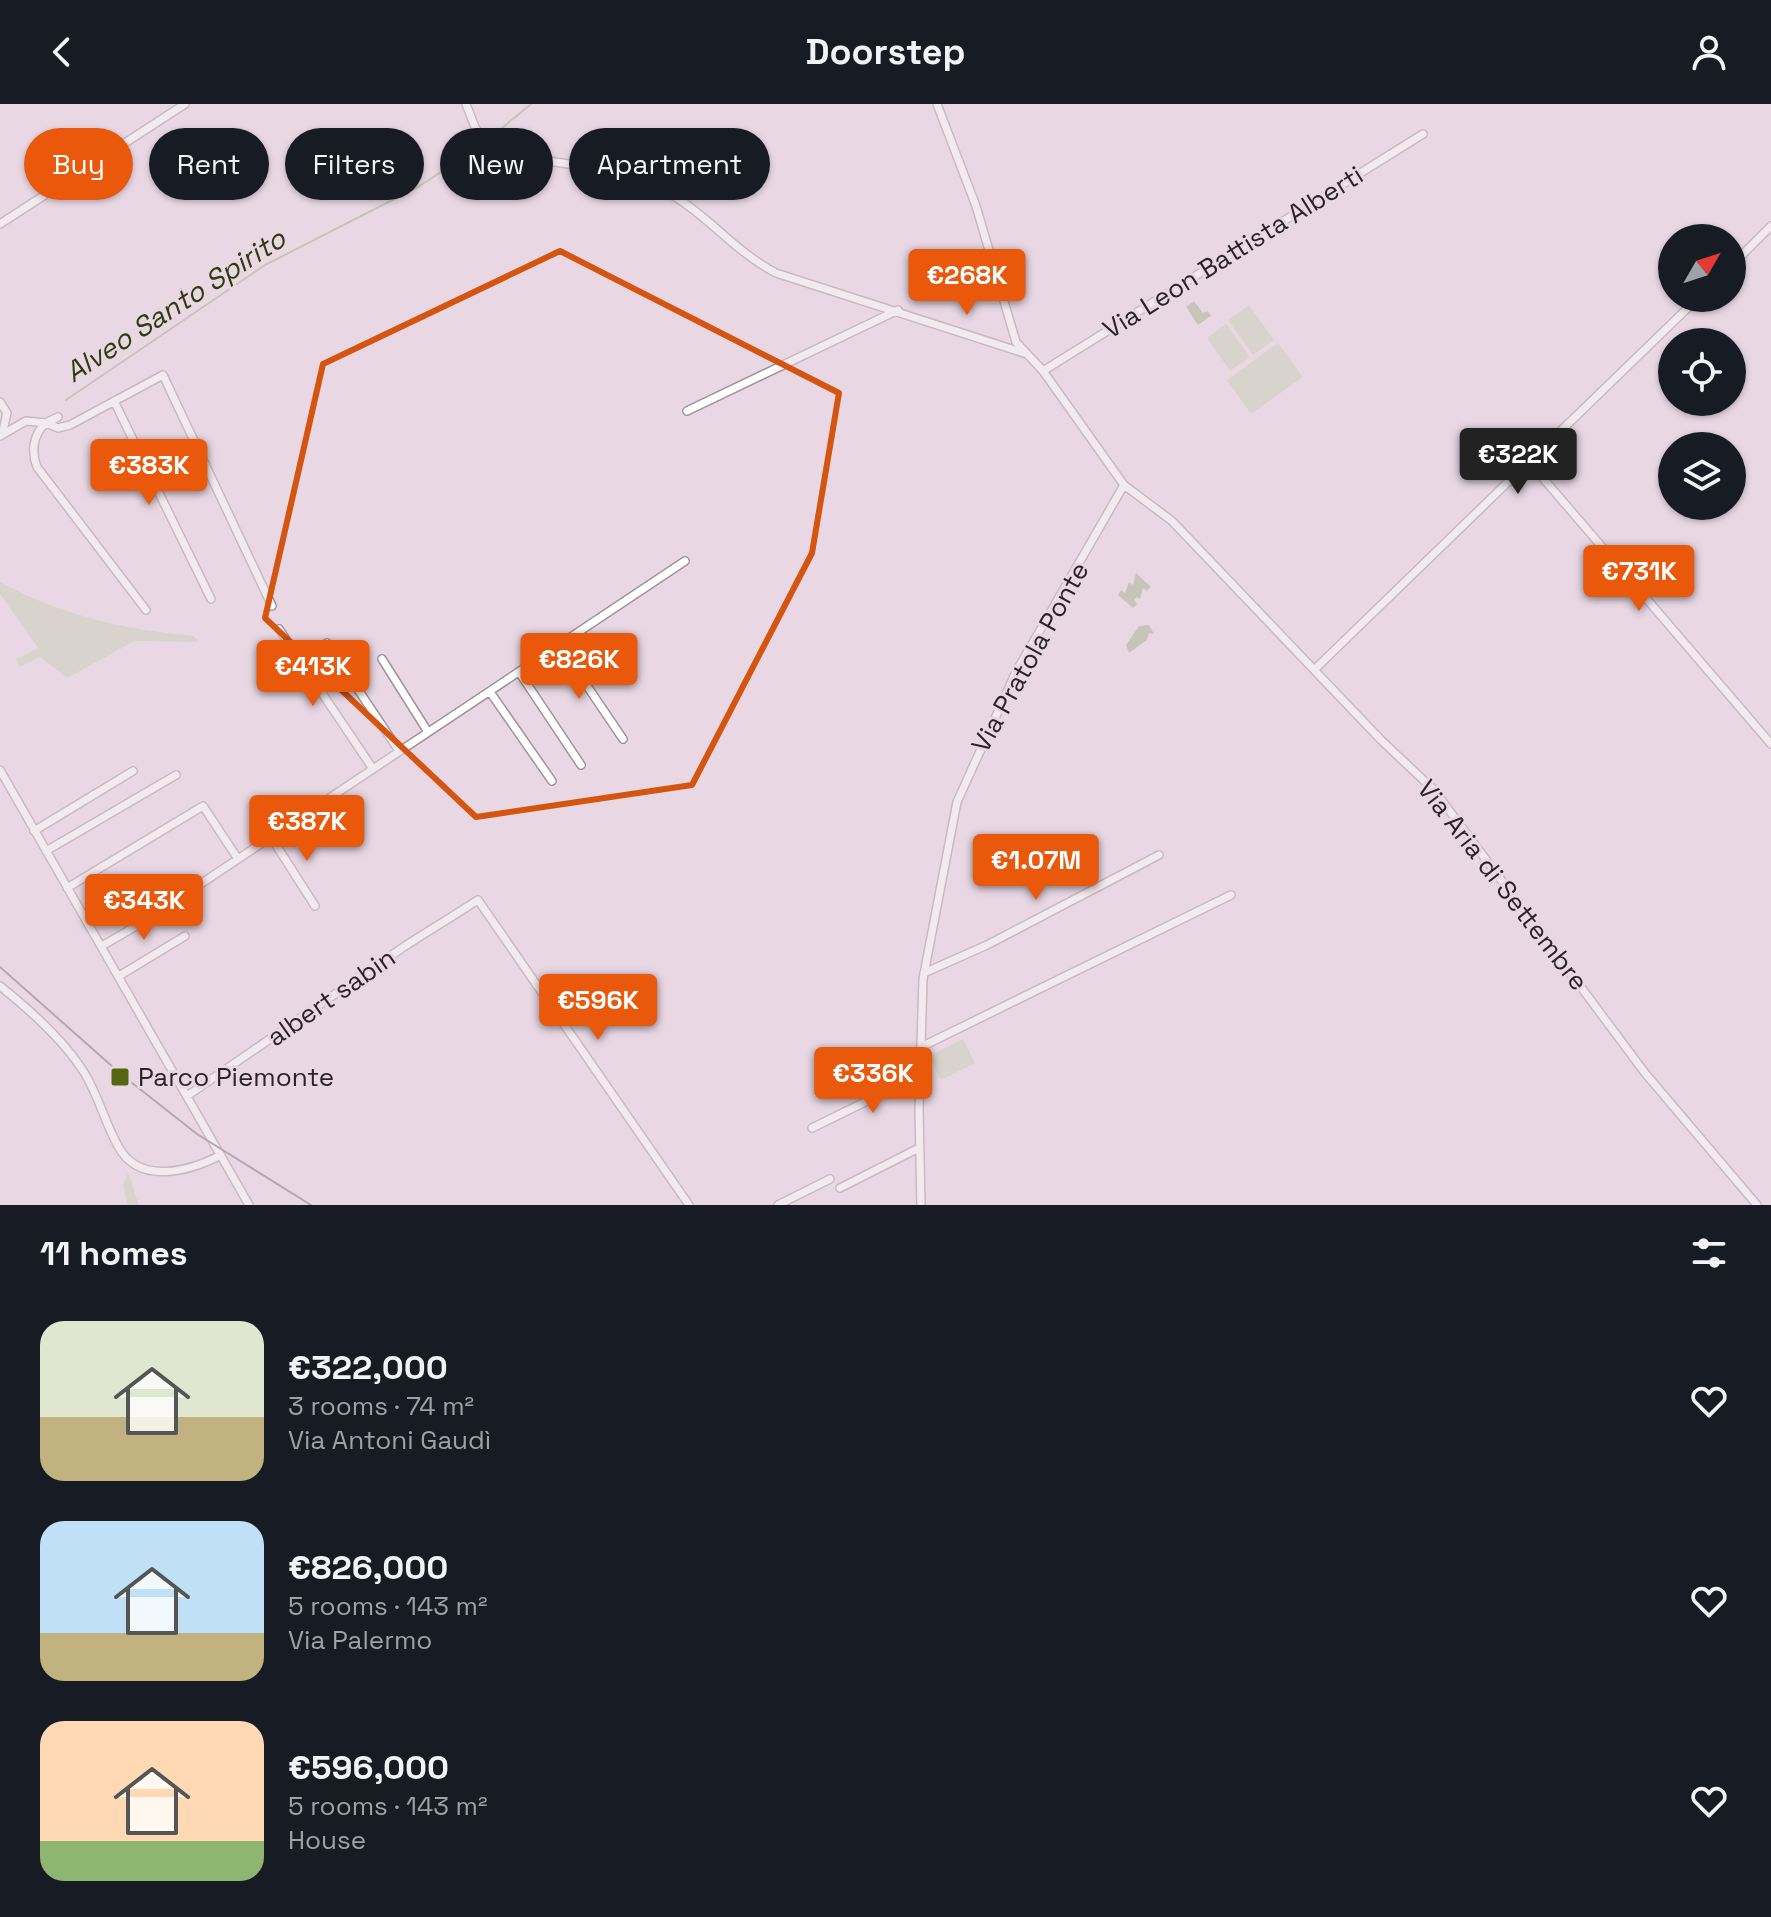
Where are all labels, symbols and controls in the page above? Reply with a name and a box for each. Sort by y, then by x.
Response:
text: Doorstep [806,29,965,75]
icon: back [40,30,84,74]
icon: person [1687,30,1731,74]
chip: Buy [24,128,133,200]
chip: Rent [149,128,269,200]
chip: Filters [285,128,424,200]
chip: New [440,128,553,200]
chip: Apartment [569,128,770,200]
street label: Via Leon Battista Alberti [1096,158,1370,346]
water label: Alveo Santo Spirito [58,220,293,390]
north arrow [1658,224,1746,312]
map controls [1658,224,1746,520]
pin: €268K [911,249,1023,317]
text: €268K [926,258,1008,292]
button: locate [1658,328,1746,416]
pin: €322K [1462,428,1574,496]
button: layers [1658,432,1746,520]
text: €322K [1478,437,1558,471]
pin: €383K [93,439,205,507]
text: €383K [108,448,190,482]
pin: €731K [1583,545,1695,613]
text: €731K [1601,554,1677,588]
street label: Via Pratola Ponte [964,556,1096,758]
pin: €826K [523,633,635,701]
pin: €413K [257,640,369,708]
text: €826K [538,642,620,676]
text: €413K [274,649,352,683]
street label: Via Aria di Settembre [1410,773,1596,997]
pin: €387K [251,795,363,863]
text: €387K [267,804,347,838]
pin: €1.07M [971,834,1101,902]
text: €1.07M [991,843,1081,877]
pin: €343K [88,874,200,942]
text: €343K [103,883,185,917]
street label: albert sabin [260,940,402,1054]
pin: €596K [542,974,654,1042]
text: €596K [557,983,639,1017]
pin: €336K [817,1047,929,1115]
text: €336K [832,1056,914,1090]
place label: Parco Piemonte [138,1060,334,1094]
marker: Parco Piemonte [109,1066,131,1088]
icon: filters [1687,1231,1731,1275]
text: 11 homes [40,1232,188,1275]
text: €322,000 [288,1346,448,1389]
icon: home [104,1353,200,1449]
icon: heart [1687,1379,1731,1423]
text: 3 rooms · 74 m² [288,1389,474,1423]
text: Via Antoni Gaudì [288,1423,491,1457]
text: €826,000 [288,1546,448,1589]
icon: home [104,1553,200,1649]
icon: heart [1687,1579,1731,1623]
text: 5 rooms · 143 m² [288,1589,487,1623]
text: Via Palermo [288,1623,432,1657]
text: €596,000 [288,1746,449,1789]
icon: home [104,1753,200,1849]
icon: heart [1687,1779,1731,1823]
text: 5 rooms · 143 m² [288,1789,487,1823]
text: House [288,1823,366,1857]

